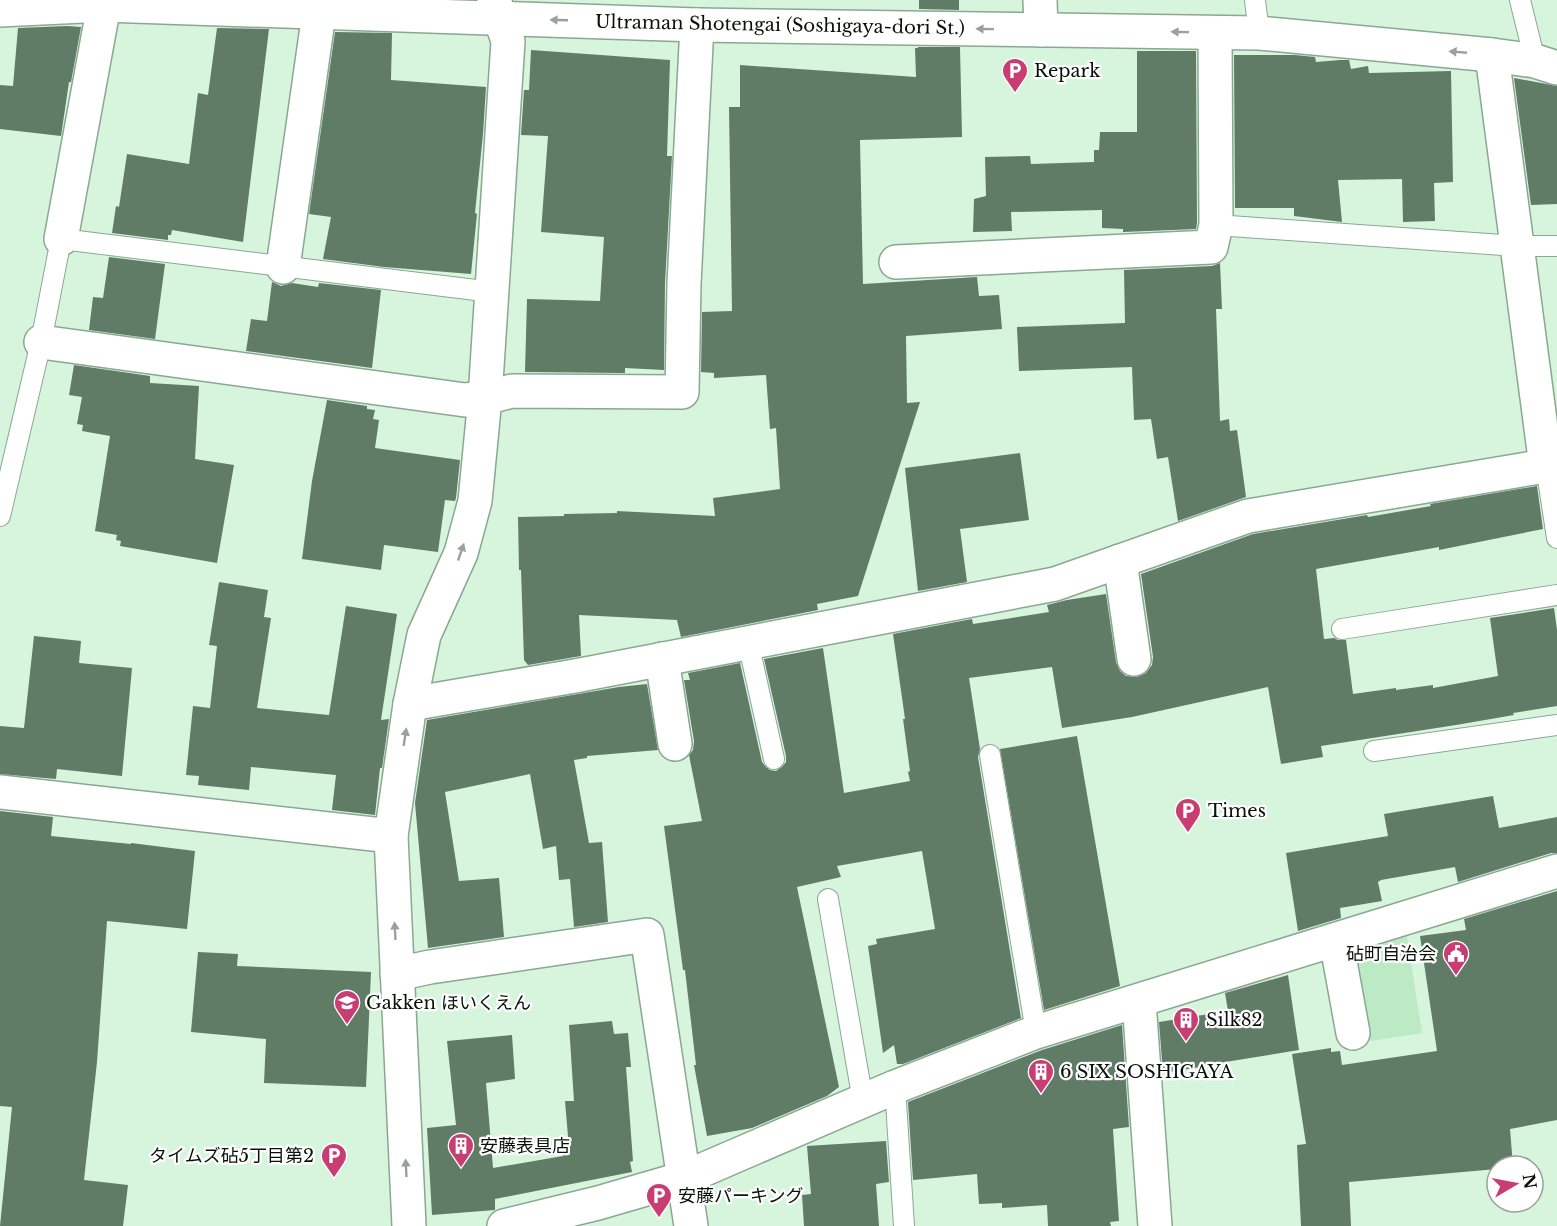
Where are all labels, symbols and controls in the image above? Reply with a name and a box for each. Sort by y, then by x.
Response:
street label: Ultraman Shotengai (Soshigaya-dori St.) [595,11,965,39]
one-way arrow [550,15,569,25]
one-way arrow [976,24,995,34]
one-way arrow [1171,28,1190,37]
one-way arrow [1449,47,1468,57]
parking icon: Repark [1000,56,1030,94]
place label: Repark [1034,60,1100,82]
one-way arrow [457,542,466,560]
one-way arrow [401,727,410,746]
parking icon: Times [1173,796,1203,834]
place label: Times [1208,800,1266,822]
one-way arrow [391,921,400,940]
public building icon: 砧町自治会 [1441,939,1471,977]
place label: 砧町自治会 [1346,943,1436,965]
school or university icon: Gakken ほいくえん [332,988,362,1026]
place label: Gakken ほいくえん [366,992,531,1014]
building icon: Silk82 [1171,1005,1201,1043]
place label: Silk82 [1206,1009,1263,1031]
building icon: 6 SIX SOSHIGAYA [1026,1057,1056,1095]
place label: 6 SIX SOSHIGAYA [1060,1061,1234,1083]
building icon: 安藤表具店 [446,1131,476,1169]
place label: 安藤表具店 [480,1135,570,1157]
parking icon: タイムズ砧5丁目第2 [319,1141,349,1179]
place label: タイムズ砧5丁目第2 [149,1145,314,1167]
north arrow [1485,1154,1545,1214]
one-way arrow [401,1158,410,1177]
text: N [1519,1172,1541,1191]
parking icon: 安藤パーキング [644,1181,674,1219]
place label: 安藤パーキング [678,1185,803,1207]

